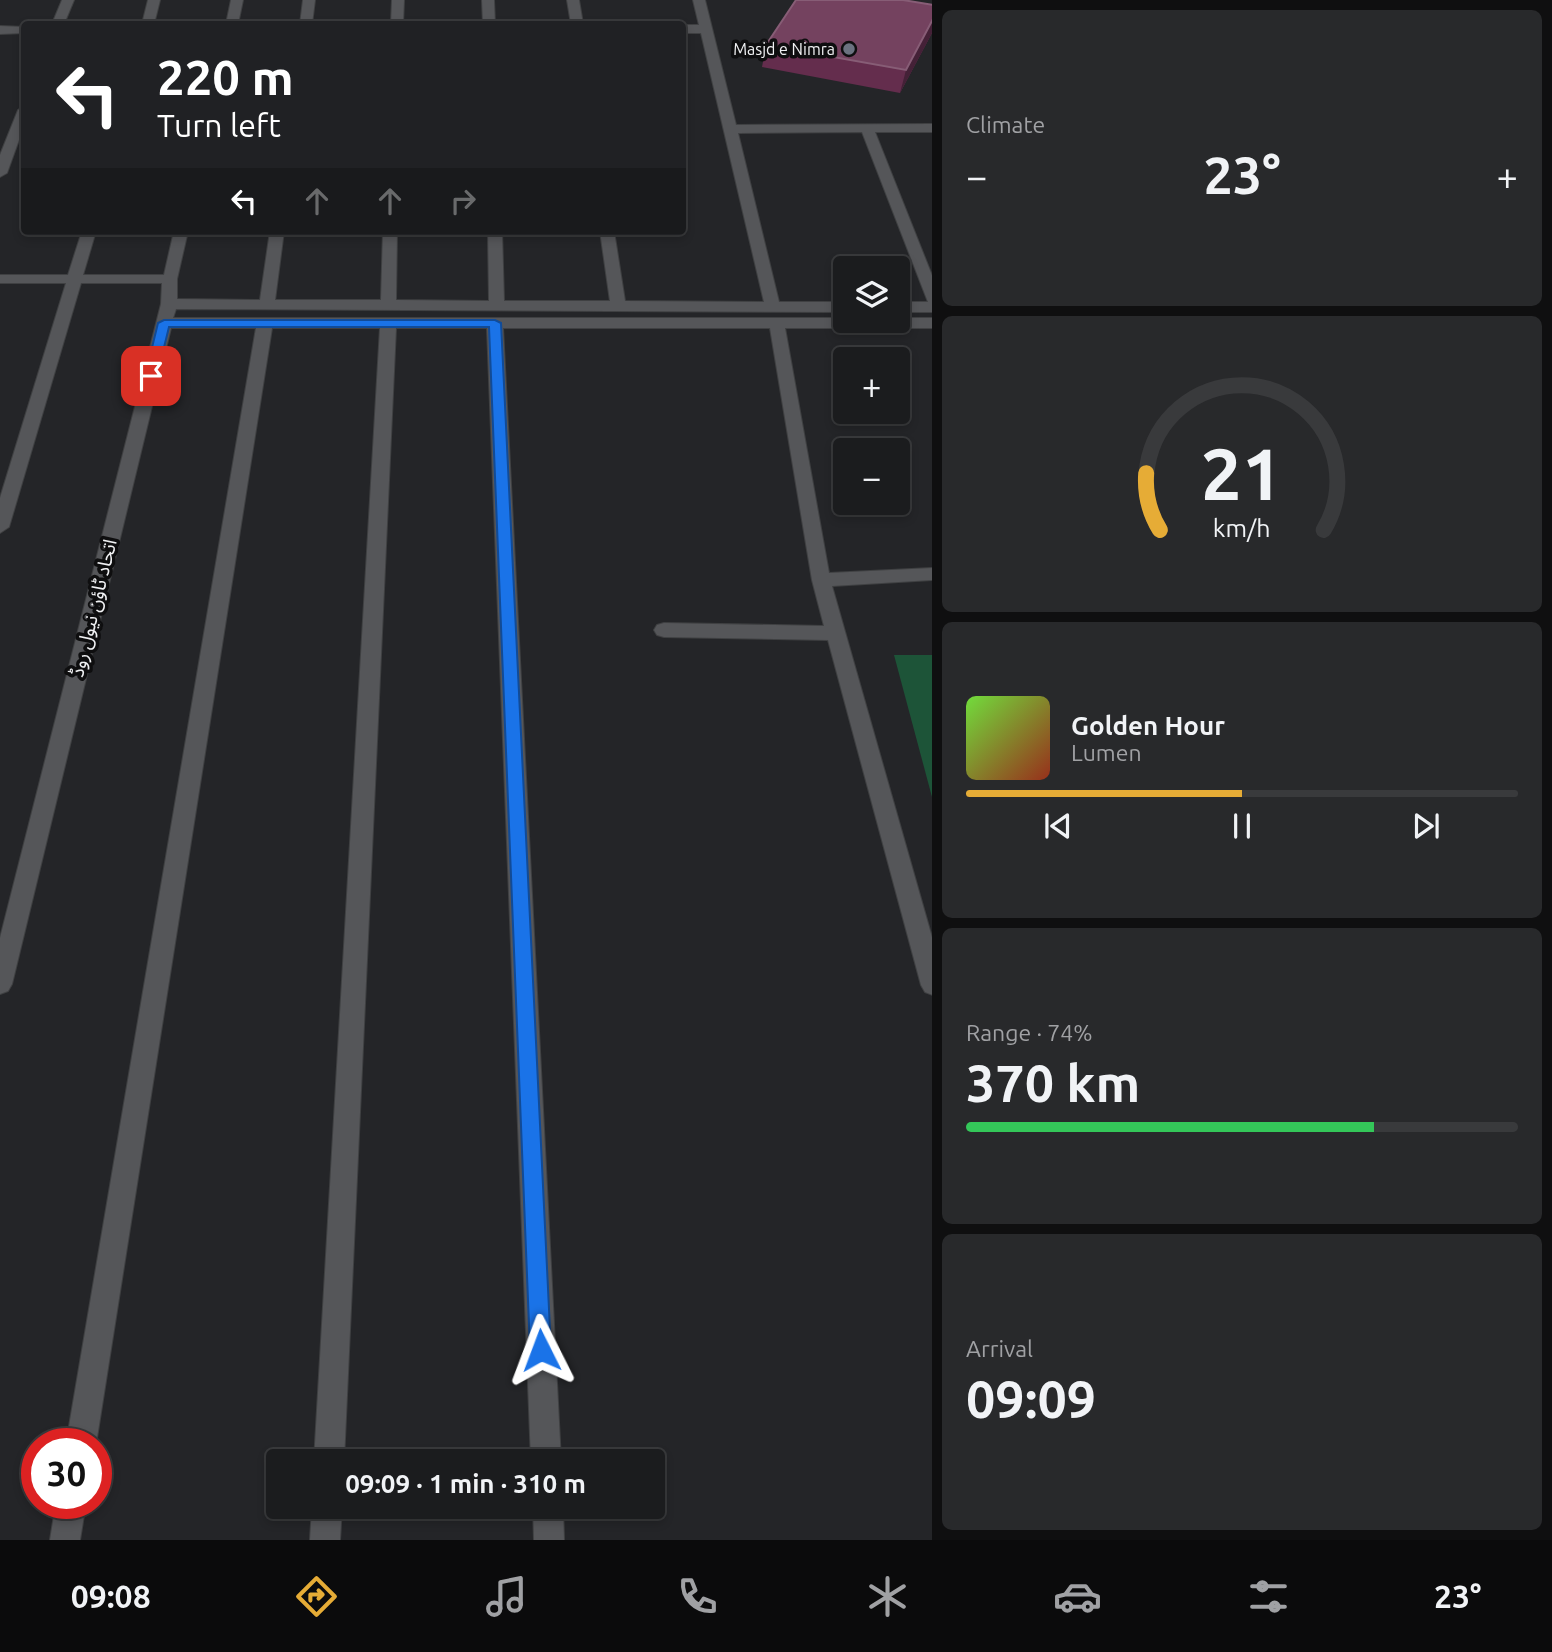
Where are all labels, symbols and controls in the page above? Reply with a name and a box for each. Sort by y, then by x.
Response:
place label: Masjd e Nimra [733,40,835,58]
marker: Masjd e Nimra [841,41,857,57]
icon: left [42,49,133,140]
text: 220 m [157,49,294,104]
text: Turn left [157,107,281,143]
text: Climate [966,112,1045,137]
text: 23° [1203,146,1281,204]
text: − [966,155,987,197]
text: + [1497,155,1518,197]
icon: left [225,182,263,220]
icon: ahead [298,182,336,220]
icon: ahead [371,182,409,220]
icon: right [444,182,482,220]
map controls [833,256,910,515]
button: layers [833,256,910,333]
pin [121,346,181,406]
button: + [833,347,910,424]
icon: arrive [132,357,170,395]
text: 21 [1201,432,1283,514]
button: − [833,438,910,515]
text: km/h [1213,514,1271,542]
street label: اتحاد ٹاؤن نیول روڈ [65,537,122,680]
text: Golden Hour [1071,711,1225,740]
text: Lumen [1071,740,1142,765]
icon: previous [1039,807,1077,845]
icon: pause [1223,807,1261,845]
icon: next [1407,807,1445,845]
text: Range · 74% [966,1020,1093,1045]
text: 370 km [966,1054,1140,1112]
position arrow [504,1313,578,1387]
text: Arrival [966,1336,1033,1361]
text: 09:09 [966,1370,1096,1428]
speed limit sign: 30 [21,1428,112,1519]
text: 09:09 · 1 min · 310 m [345,1469,586,1498]
icon: directions [292,1572,341,1621]
icon: music [482,1572,531,1621]
icon: phone [673,1572,722,1621]
icon: climate [863,1572,912,1621]
icon: car [1053,1572,1102,1621]
icon: filters [1244,1572,1293,1621]
text: 09:08 [71,1578,151,1614]
text: 23° [1434,1578,1481,1614]

